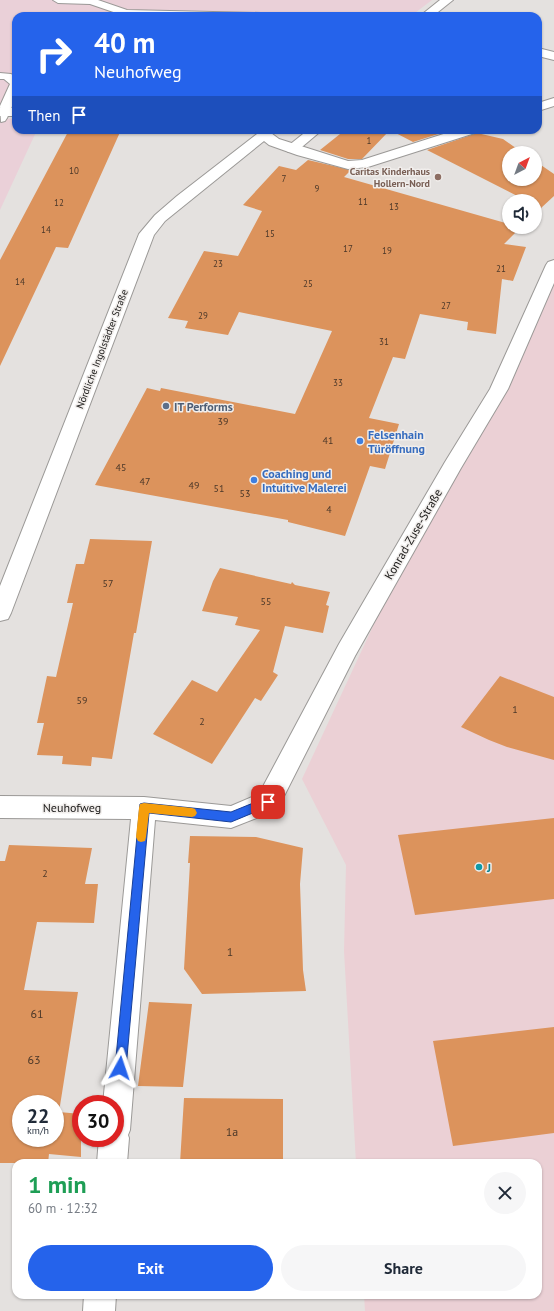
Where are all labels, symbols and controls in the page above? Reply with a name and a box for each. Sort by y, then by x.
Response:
text: 40 m [94,24,155,61]
icon: right [28,28,80,80]
text: Neuhofweg [94,60,182,83]
icon: arrive [68,104,90,126]
text: Then [28,106,60,125]
house number: 1 [367,135,372,146]
north arrow [502,146,542,186]
map controls [502,146,542,234]
house number: 10 [69,165,79,176]
place label: Caritas Kinderhaus Hollern-Nord [350,165,430,190]
marker: Caritas Kinderhaus Hollern-Nord [433,172,443,182]
house number: 7 [282,173,287,184]
house number: 9 [315,183,320,194]
button: sound [502,194,542,234]
house number: 11 [358,196,368,207]
house number: 12 [54,197,64,208]
house number: 13 [389,201,399,212]
house number: 14 [41,224,51,235]
house number: 15 [265,228,275,239]
house number: 17 [343,243,353,254]
house number: 19 [382,245,392,256]
house number: 23 [213,258,223,269]
house number: 21 [496,263,506,274]
house number: 14 [15,276,25,287]
house number: 25 [303,278,313,289]
street label: Nördliche Ingolstädter Straße [73,288,131,410]
house number: 27 [441,300,451,311]
house number: 29 [198,310,208,321]
house number: 31 [379,336,389,347]
house number: 33 [333,377,343,388]
place label: IT Performs [174,399,233,414]
marker: IT Performs [161,401,171,411]
house number: 39 [218,415,228,428]
place label: Felsenhain Türöffnung [368,427,425,456]
house number: 41 [323,434,333,447]
marker: Felsenhain Türöffnung [355,436,365,446]
house number: 45 [116,461,126,474]
place label: Coaching und Intuitive Malerei [262,466,347,495]
house number: 47 [140,475,150,488]
marker: Coaching und Intuitive Malerei [249,475,259,485]
house number: 49 [189,479,199,492]
house number: 51 [214,482,224,495]
street label: Konrad-Zuse-Straße [381,486,445,582]
house number: 53 [240,487,250,500]
house number: 4 [326,503,332,516]
house number: 57 [103,577,113,590]
house number: 55 [261,595,271,608]
house number: 59 [77,694,87,707]
house number: 1 [512,703,518,716]
house number: 2 [199,715,205,728]
pin [251,785,285,819]
icon: arrive [257,791,279,813]
street label: Neuhofweg [43,800,101,815]
place label: J [486,860,491,875]
marker: J [474,862,484,872]
house number: 2 [42,867,48,880]
house number: 1 [227,944,233,959]
house number: 61 [30,1006,44,1021]
position arrow [99,1047,141,1089]
house number: 63 [27,1052,41,1067]
speed limit sign: 30 [72,1095,124,1147]
text: 22 [27,1103,49,1129]
text: km/h [27,1124,49,1137]
house number: 1a [226,1124,238,1139]
text: 1 min [28,1169,87,1200]
button: close [484,1172,526,1214]
text: 60 m · 12:32 [28,1200,98,1217]
button: Exit [28,1245,273,1291]
button: Share [281,1245,526,1291]

